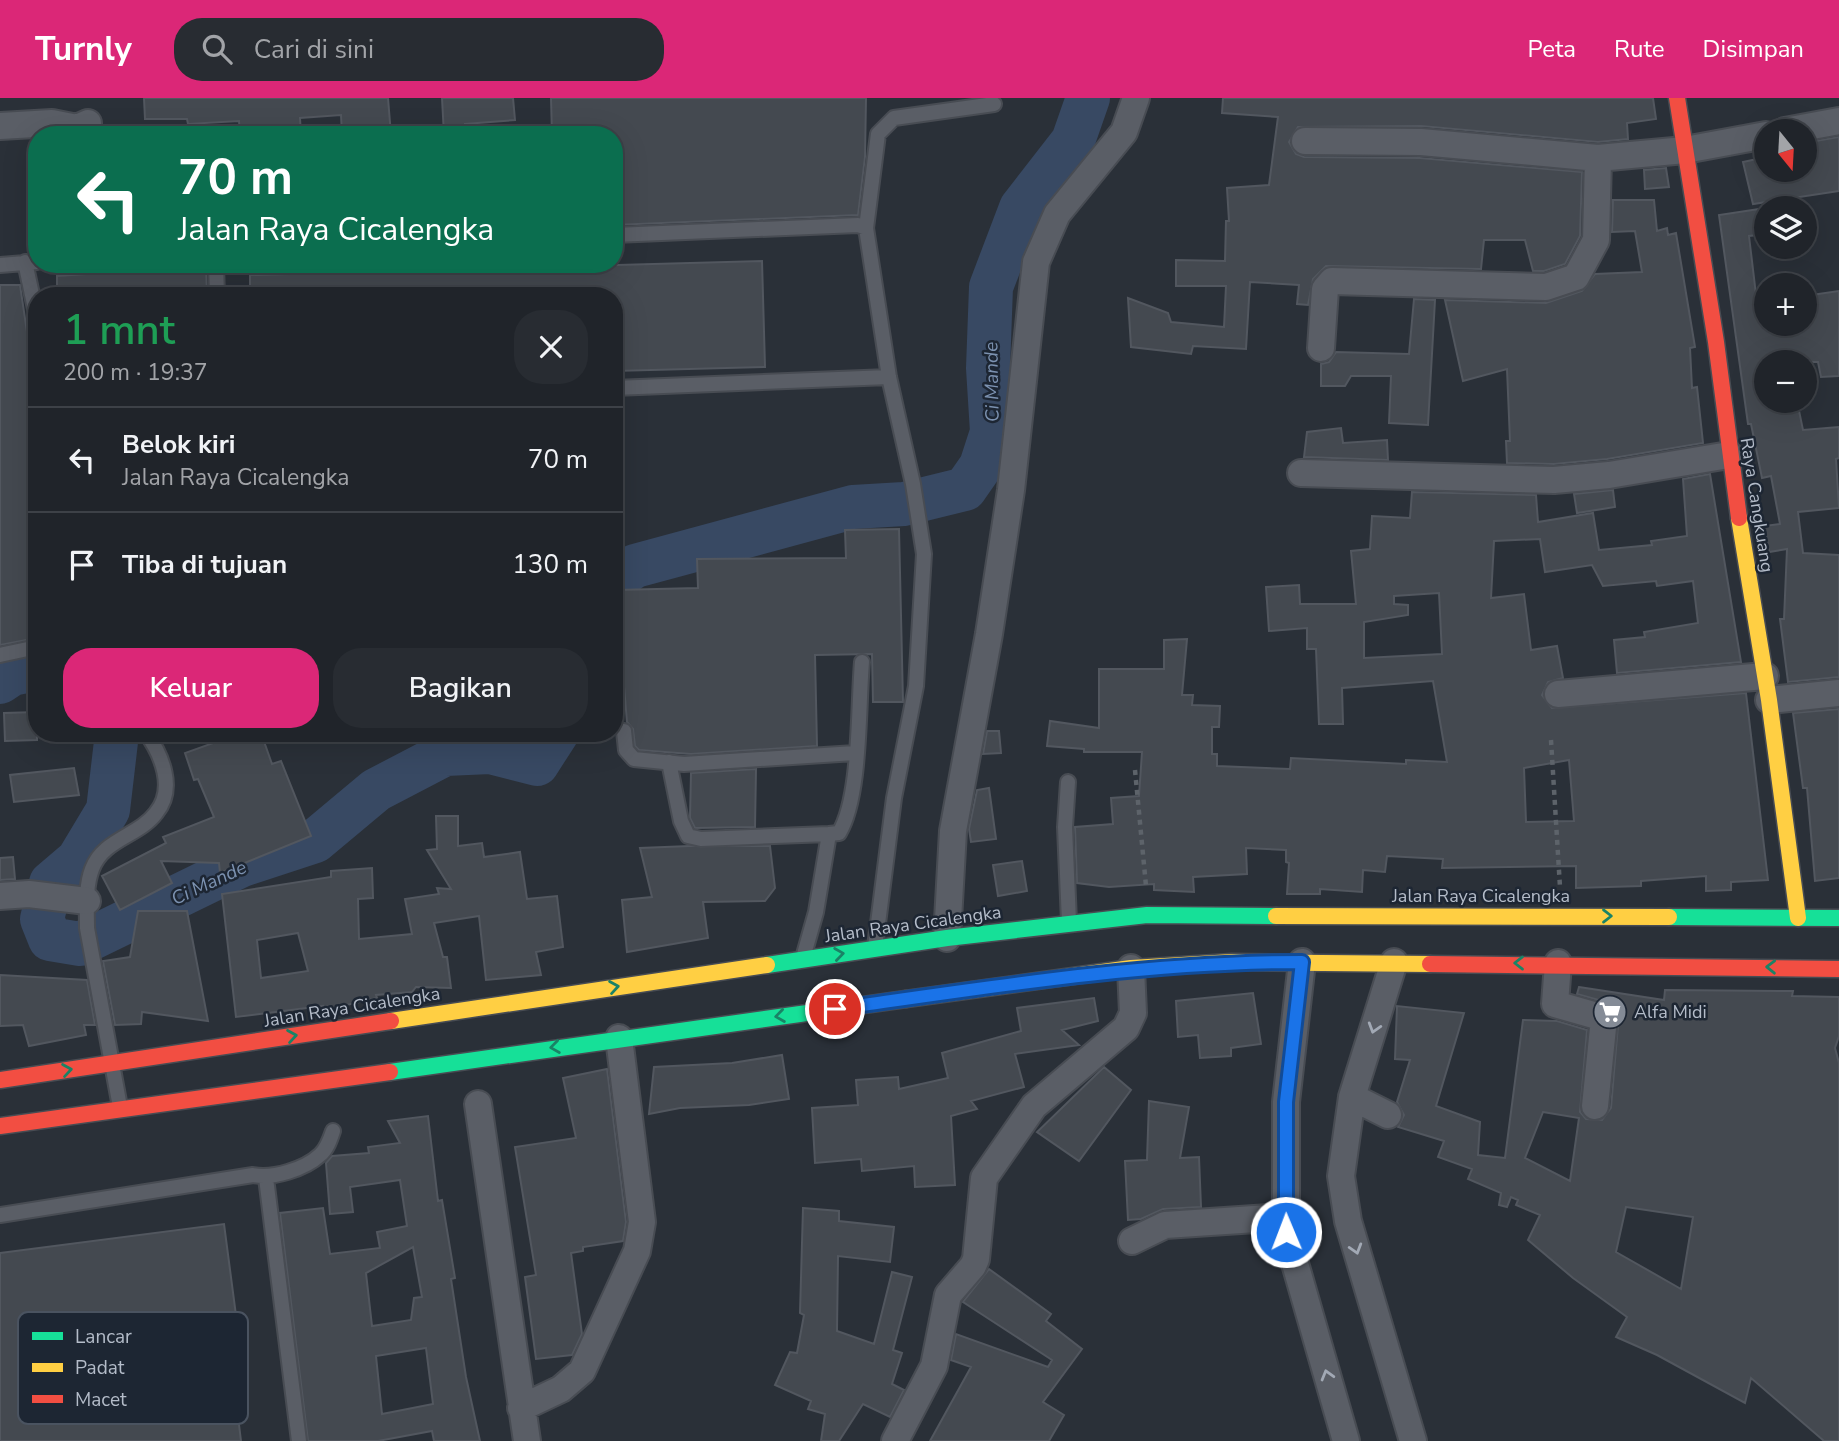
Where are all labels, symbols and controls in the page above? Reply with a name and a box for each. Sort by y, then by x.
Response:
search box [174,18,664,81]
text: Turnly [35,27,132,72]
icon: search [198,30,236,68]
text: Cari di sini [254,32,374,67]
text: Peta [1527,33,1576,65]
text: Rute [1614,33,1665,65]
text: Disimpan [1703,33,1804,65]
north arrow [1754,119,1816,182]
map controls [1754,119,1817,413]
text: 70 m [178,144,293,211]
icon: left [63,154,154,245]
button: layers [1754,196,1817,259]
text: Jalan Raya Cicalengka [178,208,494,251]
button: + [1754,273,1817,336]
text: 1 mnt [63,302,175,359]
button: close [514,310,588,384]
water label: Ci Mande [978,342,1006,422]
button: − [1754,350,1817,413]
text: 200 m · 19:37 [63,357,208,388]
text: Belok kiri [122,427,235,462]
street label: Raya Cangkuang [1734,436,1780,574]
icon: left [63,441,101,479]
text: 70 m [528,442,588,477]
text: Jalan Raya Cicalengka [122,462,349,493]
icon: arrive [63,546,101,584]
text: Tiba di tujuan [122,547,287,582]
text: 130 m [512,547,588,582]
button: Keluar [63,648,319,728]
button: Bagikan [333,648,588,728]
water label: Ci Mande [167,854,251,912]
street label: Jalan Raya Cicalengka [1391,884,1570,908]
street label: Jalan Raya Cicalengka [822,900,1003,948]
one-way arrow [1602,908,1612,924]
one-way arrow [833,946,845,961]
one-way arrow [1513,955,1524,971]
one-way arrow [1765,960,1776,975]
pin [805,979,865,1039]
one-way arrow [608,980,620,995]
street label: Jalan Raya Cicalengka [261,981,442,1033]
icon: arrive [816,990,854,1028]
supermarket icon: Alfa Midi [1591,993,1629,1031]
place label: Alfa Midi [1634,1000,1707,1024]
one-way arrow [774,1008,786,1023]
one-way arrow [1367,1021,1382,1033]
one-way arrow [287,1028,298,1043]
one-way arrow [549,1039,561,1054]
one-way arrow [62,1062,73,1077]
position arrow [1249,1195,1323,1269]
one-way arrow [1348,1243,1363,1255]
legend [18,1312,248,1424]
text: Lancar [75,1324,132,1350]
text: Padat [75,1355,125,1381]
one-way arrow [1321,1370,1336,1382]
text: Macet [75,1387,127,1413]

